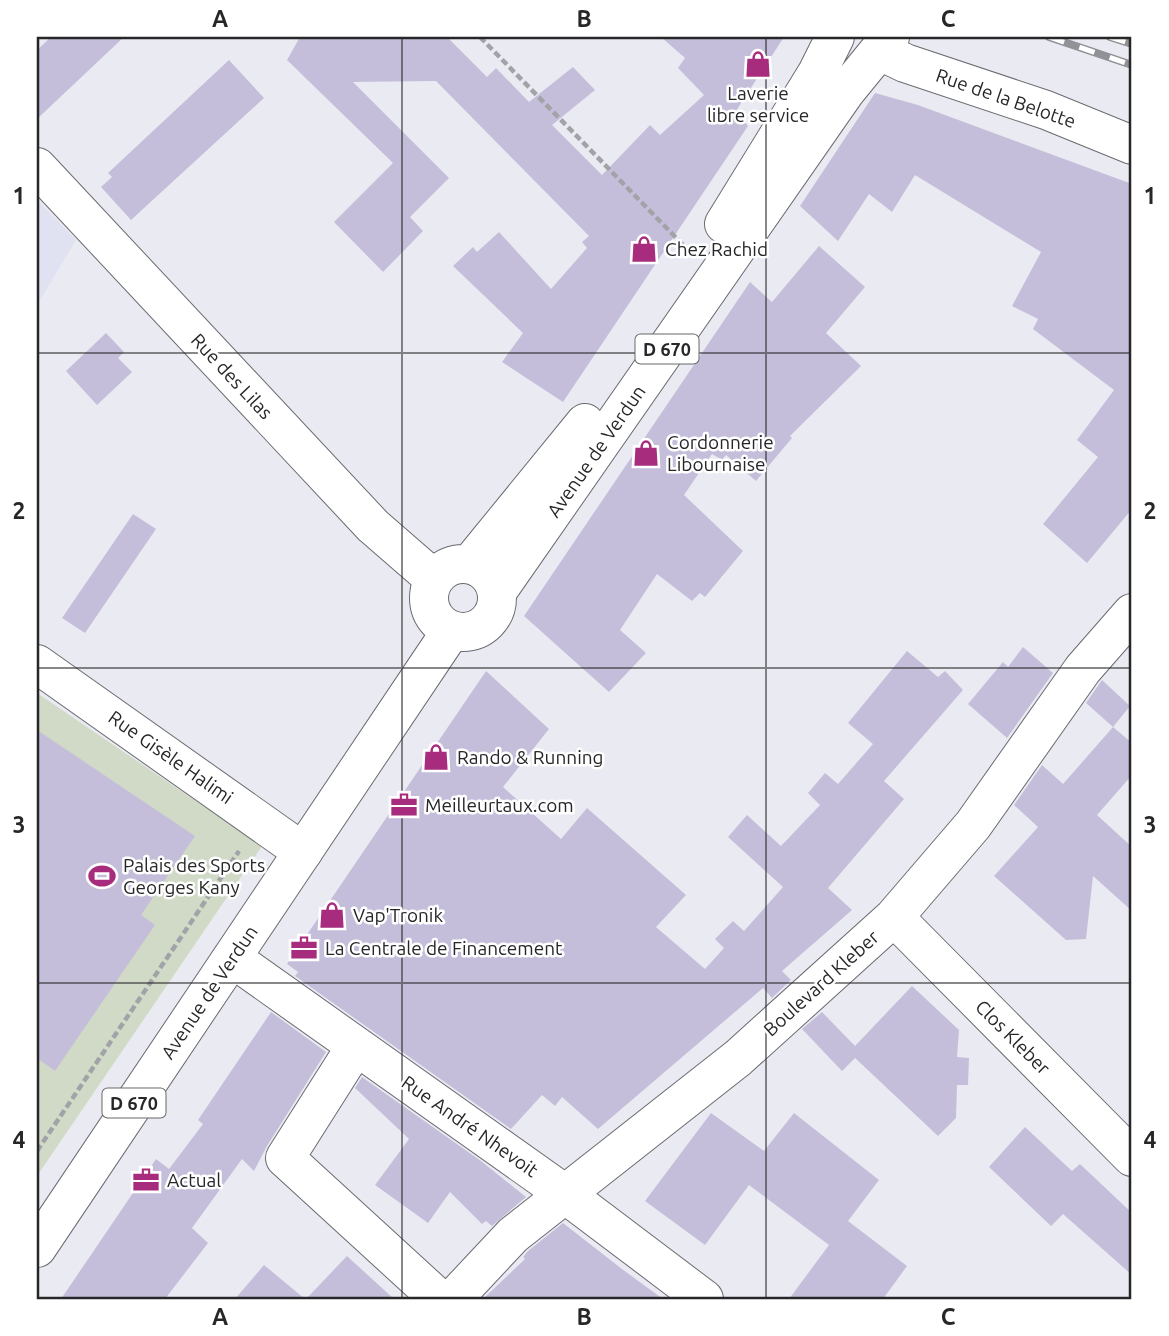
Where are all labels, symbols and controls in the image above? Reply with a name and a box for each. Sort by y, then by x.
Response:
text: A [212,6,228,31]
text: B [576,6,592,31]
text: C [941,6,956,31]
shop icon: Laverie libre service [743,49,773,79]
street label: Rue de la Belotte [933,64,1079,132]
place label: Laverie libre service [707,82,809,126]
text: 1 [13,183,25,208]
text: 1 [1144,183,1156,208]
shop icon: Chez Rachid [629,234,659,264]
place label: Chez Rachid [665,238,768,260]
street label: Rue des Lilas [187,329,277,423]
road number: D 670 [636,334,698,363]
street label: Avenue de Verdun [542,381,650,521]
place label: Cordonnerie Libournaise [667,431,774,475]
shop icon: Cordonnerie Libournaise [631,438,661,468]
text: 2 [13,498,25,523]
text: 2 [1144,498,1156,523]
street label: Rue Gisèle Halimi [105,706,237,808]
shop icon: Rando & Running [421,742,451,772]
place label: Rando & Running [457,746,604,768]
office icon: Meilleurtaux.com [389,790,419,820]
place label: Meilleurtaux.com [425,794,574,816]
text: 3 [13,812,25,837]
text: 3 [1144,812,1156,837]
place label: Palais des Sports Georges Kany [123,854,265,898]
sports icon: Palais des Sports Georges Kany [87,861,117,891]
shop icon: Vap'Tronik [317,900,347,930]
place label: Vap'Tronik [353,904,443,926]
street label: Avenue de Verdun [156,921,262,1063]
street label: Boulevard Kleber [759,926,883,1040]
office icon: La Centrale de Financement [289,933,319,963]
place label: La Centrale de Financement [325,937,563,959]
street label: Clos Kleber [971,995,1055,1079]
street label: Rue André Nhevoit [398,1071,543,1182]
road number: D 670 [102,1088,166,1118]
text: 4 [13,1127,26,1152]
text: 4 [1144,1127,1157,1152]
office icon: Actual [131,1165,161,1195]
place label: Actual [167,1169,221,1191]
text: A [212,1304,228,1329]
text: B [576,1304,592,1329]
text: C [941,1304,956,1329]

